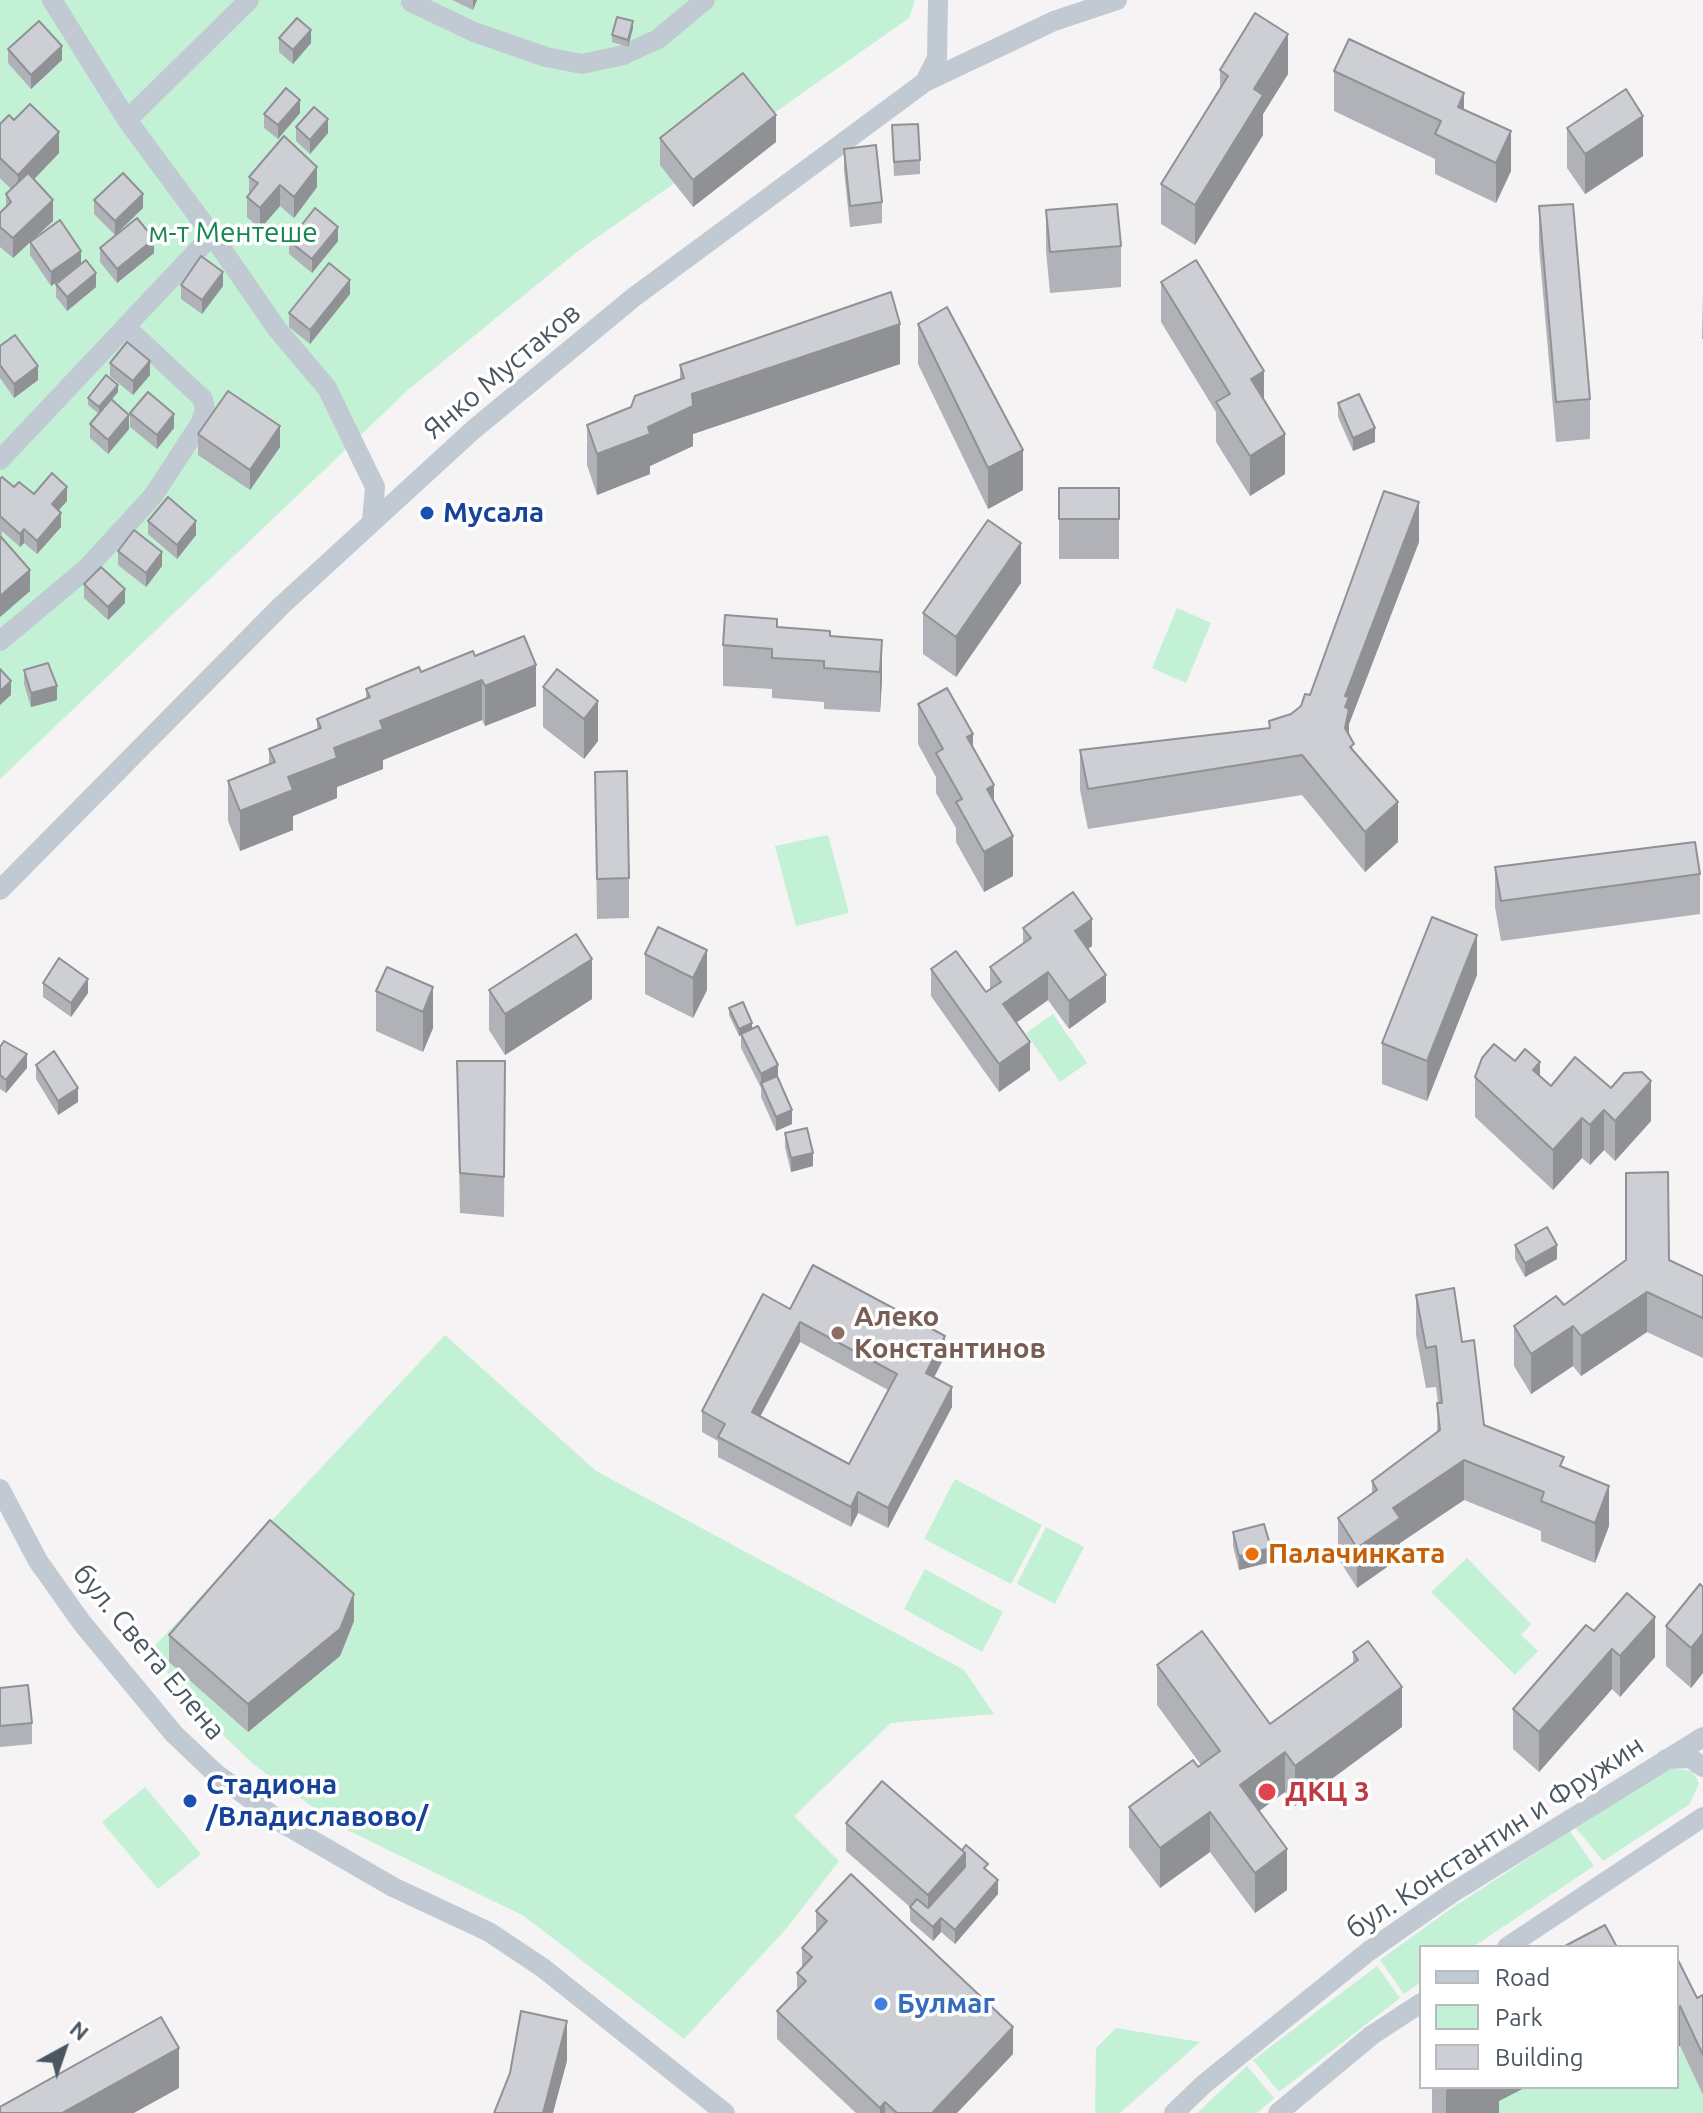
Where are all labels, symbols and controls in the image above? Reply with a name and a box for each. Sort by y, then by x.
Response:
park label: м-т Ментeше [148,216,318,250]
street label: Янко Мустаков [417,296,587,446]
place label: Мусала [443,496,544,530]
marker: Мусала [418,504,436,522]
place label: Алеко Константинов [854,1300,1046,1366]
marker: Алеко Константинов [829,1324,847,1342]
place label: Палачинката [1268,1537,1445,1571]
marker: Палачинката [1243,1545,1261,1563]
street label: бул. Света Елена [66,1557,232,1747]
street label: бул. Константин и Фружин [1340,1728,1650,1946]
place label: Стадиона /Владиславово/ [206,1768,428,1834]
place label: ДКЦ 3 [1285,1775,1370,1809]
marker: ДКЦ 3 [1256,1781,1278,1803]
marker: Стадиона /Владиславово/ [181,1792,199,1810]
legend [1419,1945,1679,2089]
text: Road [1495,1964,1550,1991]
place label: Булмаг [897,1987,995,2021]
marker: Булмаг [872,1995,890,2013]
text: Park [1495,2004,1543,2031]
north arrow [24,2009,104,2089]
text: N [65,2015,94,2045]
text: Building [1495,2044,1583,2071]

